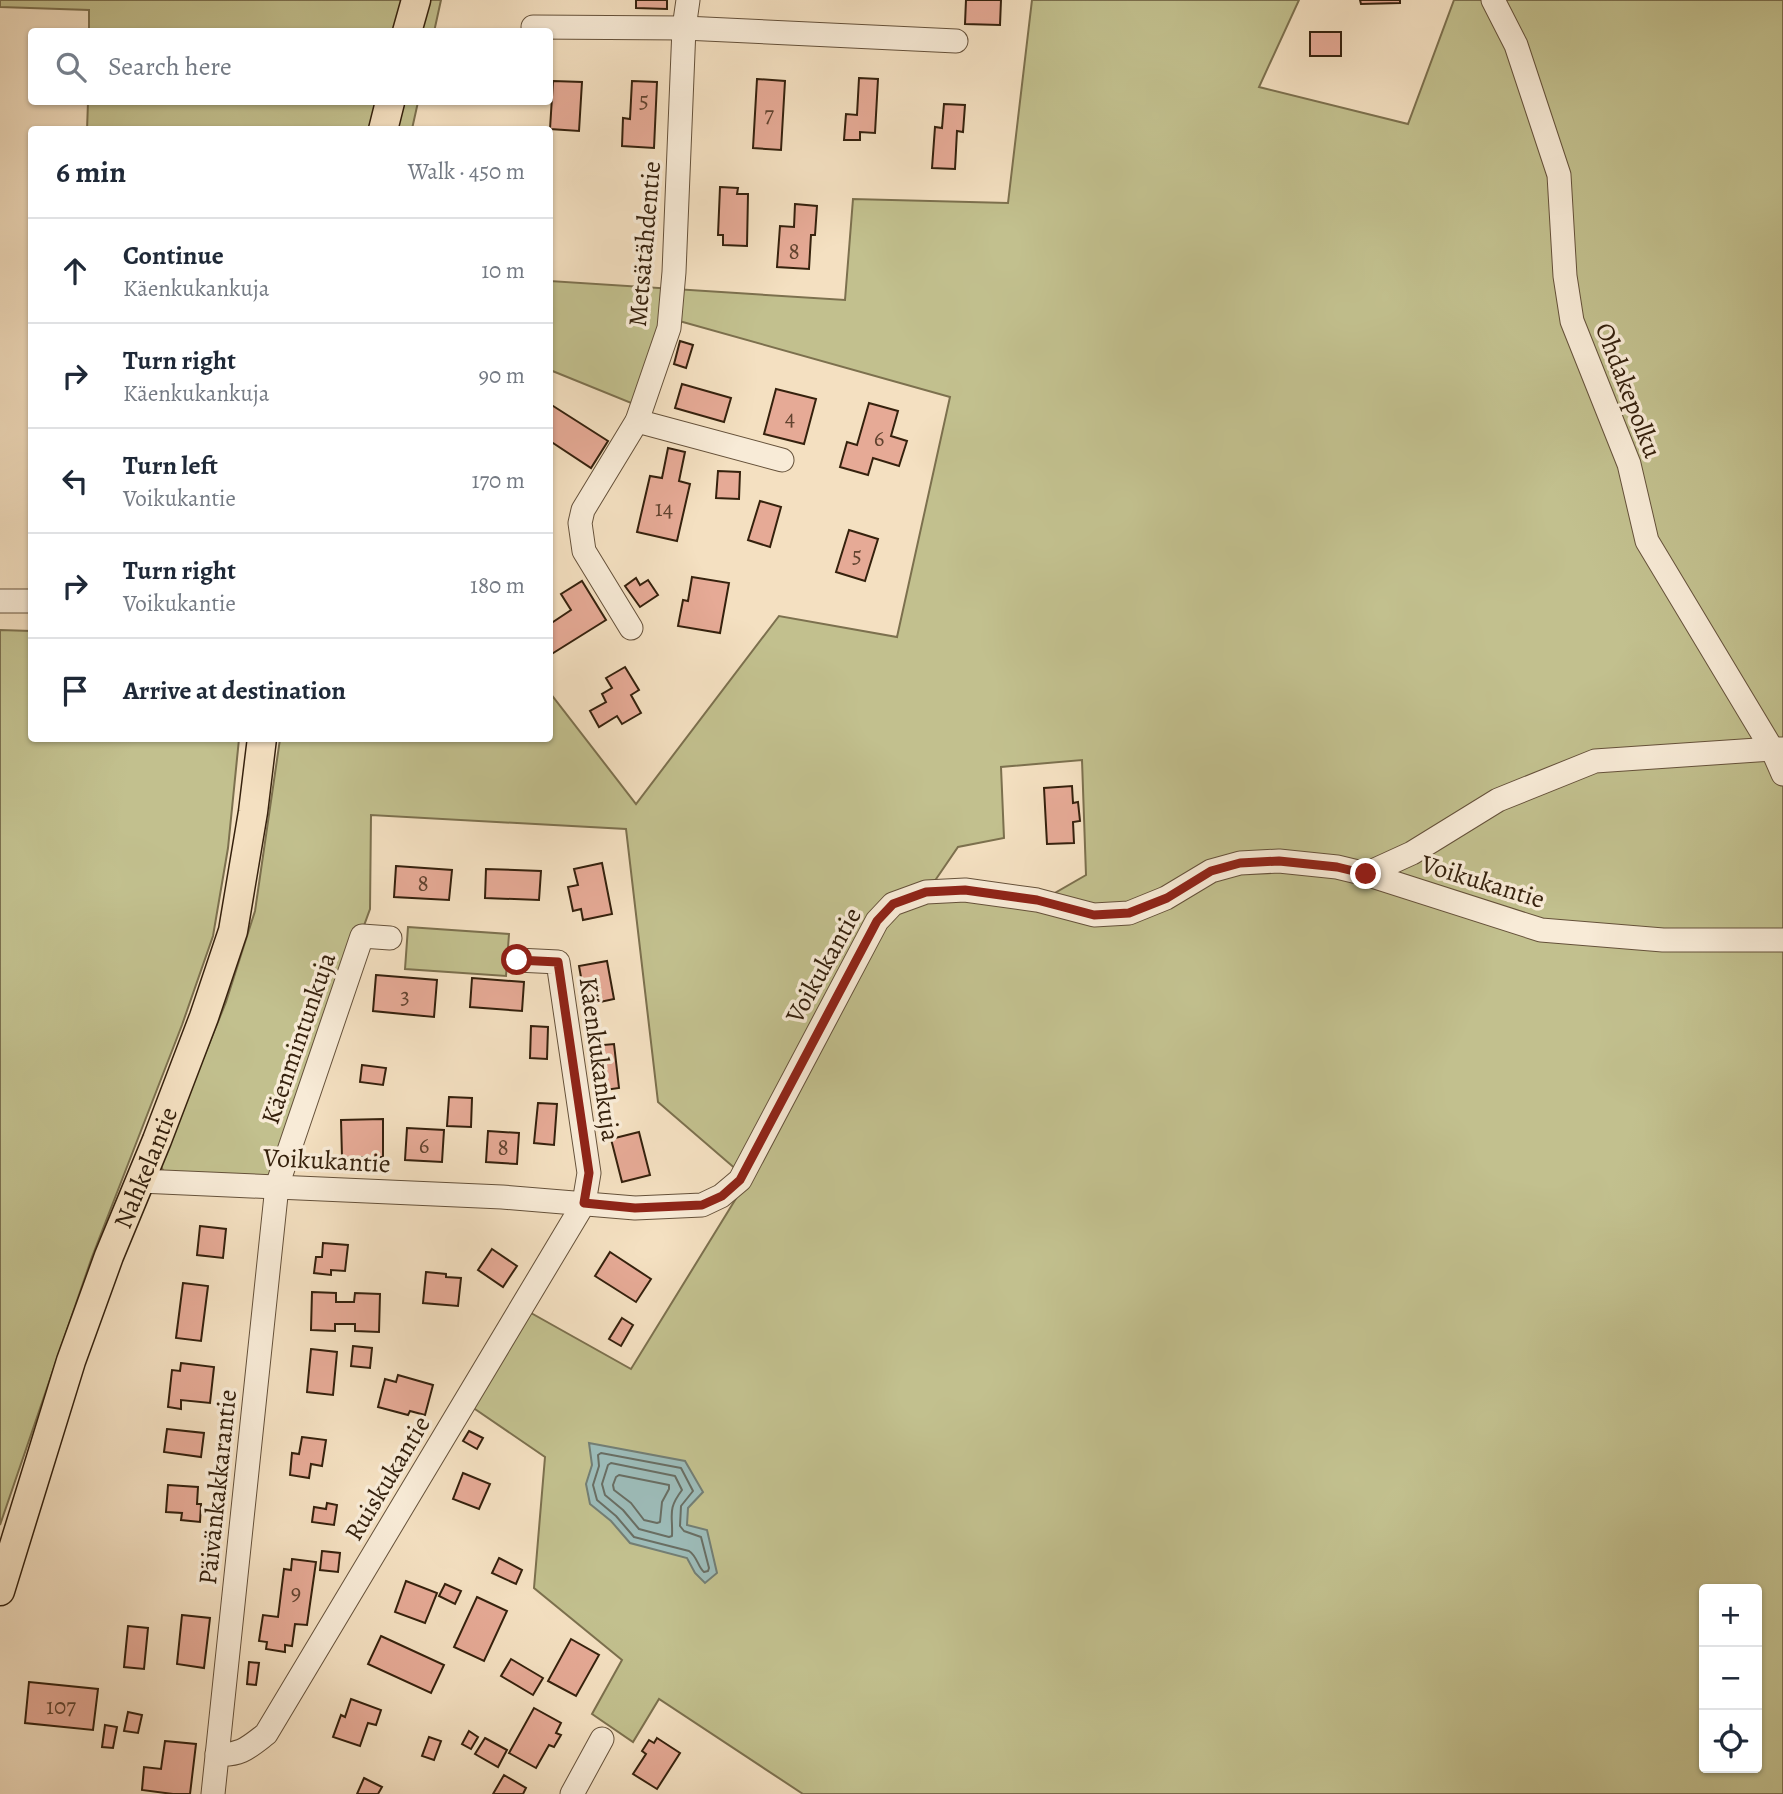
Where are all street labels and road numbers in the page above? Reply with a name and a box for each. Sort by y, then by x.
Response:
street label: Metsätähdentie [620,160,669,328]
street label: Ohdakepolku [1587,318,1671,464]
street label: Voikukantie [1416,846,1549,917]
street label: Voikukantie [777,901,870,1030]
street label: Käenmintunkuja [253,947,344,1129]
street label: Käenkukankuja [571,975,628,1143]
street label: Nahkelantie [105,1102,186,1234]
street label: Voikukantie [261,1140,392,1181]
street label: Päivänkakkarantie [190,1388,245,1587]
street label: Ruiskukantie [336,1409,439,1547]

